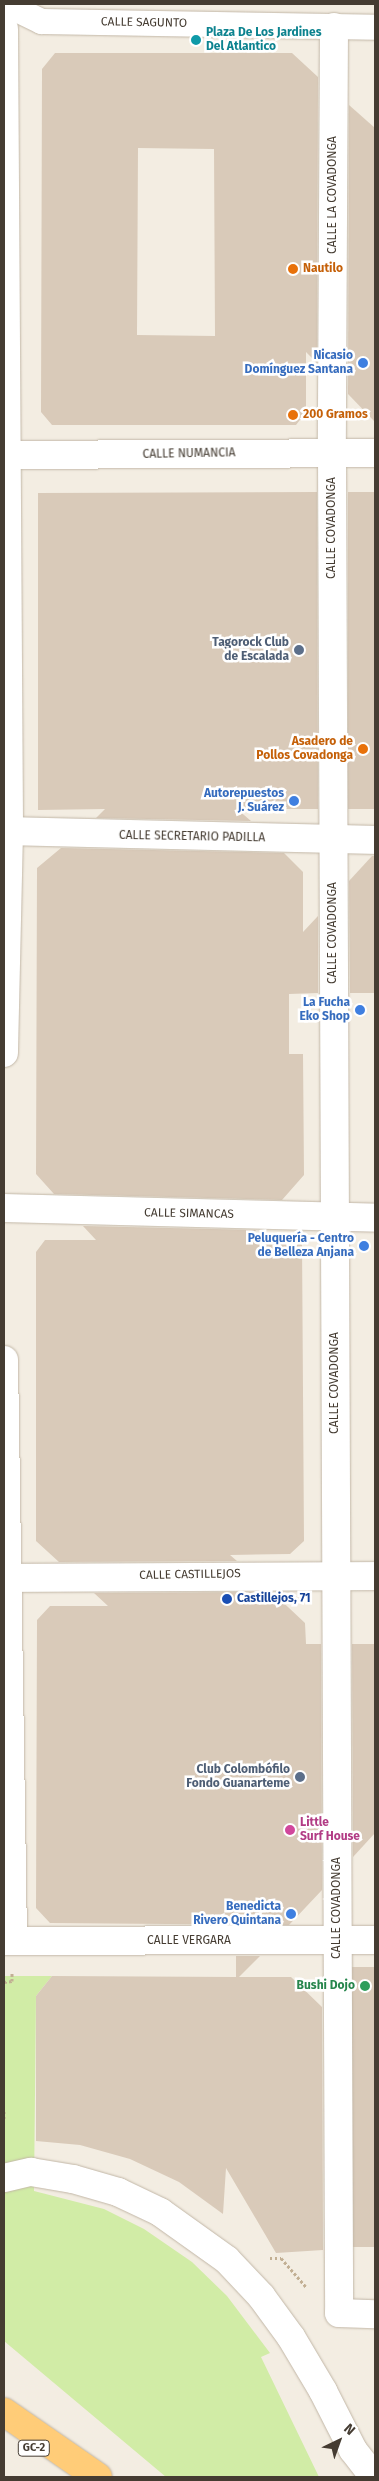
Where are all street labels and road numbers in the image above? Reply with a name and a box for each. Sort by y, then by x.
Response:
street label: CALLE SAGUNTO [101,15,187,31]
street label: CALLE LA COVADONGA [326,136,340,254]
street label: CALLE NUMANCIA [142,446,236,462]
street label: CALLE COVADONGA [325,477,339,579]
street label: CALLE SECRETARIO PADILLA [119,829,265,845]
street label: CALLE COVADONGA [326,882,340,984]
street label: CALLE SIMANCAS [144,1206,234,1222]
street label: CALLE COVADONGA [328,1332,342,1434]
street label: CALLE CASTILLEJOS [139,1567,241,1583]
street label: CALLE COVADONGA [330,1857,344,1959]
street label: CALLE VERGARA [147,1934,231,1948]
road number: GC-2 [18,2440,50,2456]

